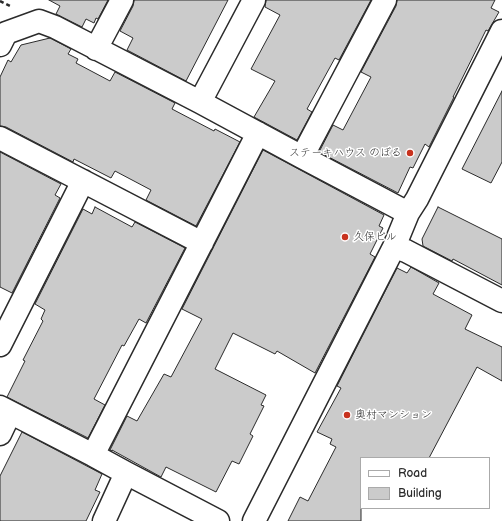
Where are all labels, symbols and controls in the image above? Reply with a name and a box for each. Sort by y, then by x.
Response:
place label: ステーキハウス のぼる [289,146,402,160]
marker: ステーキハウス のぼる [405,148,415,158]
place label: 久保ビル [353,230,397,244]
marker: 久保ビル [340,232,350,242]
place label: 奥村マンション [355,408,432,422]
marker: 奥村マンション [342,410,352,420]
legend [360,457,490,509]
text: Road [398,466,427,481]
text: Building [398,486,442,501]

